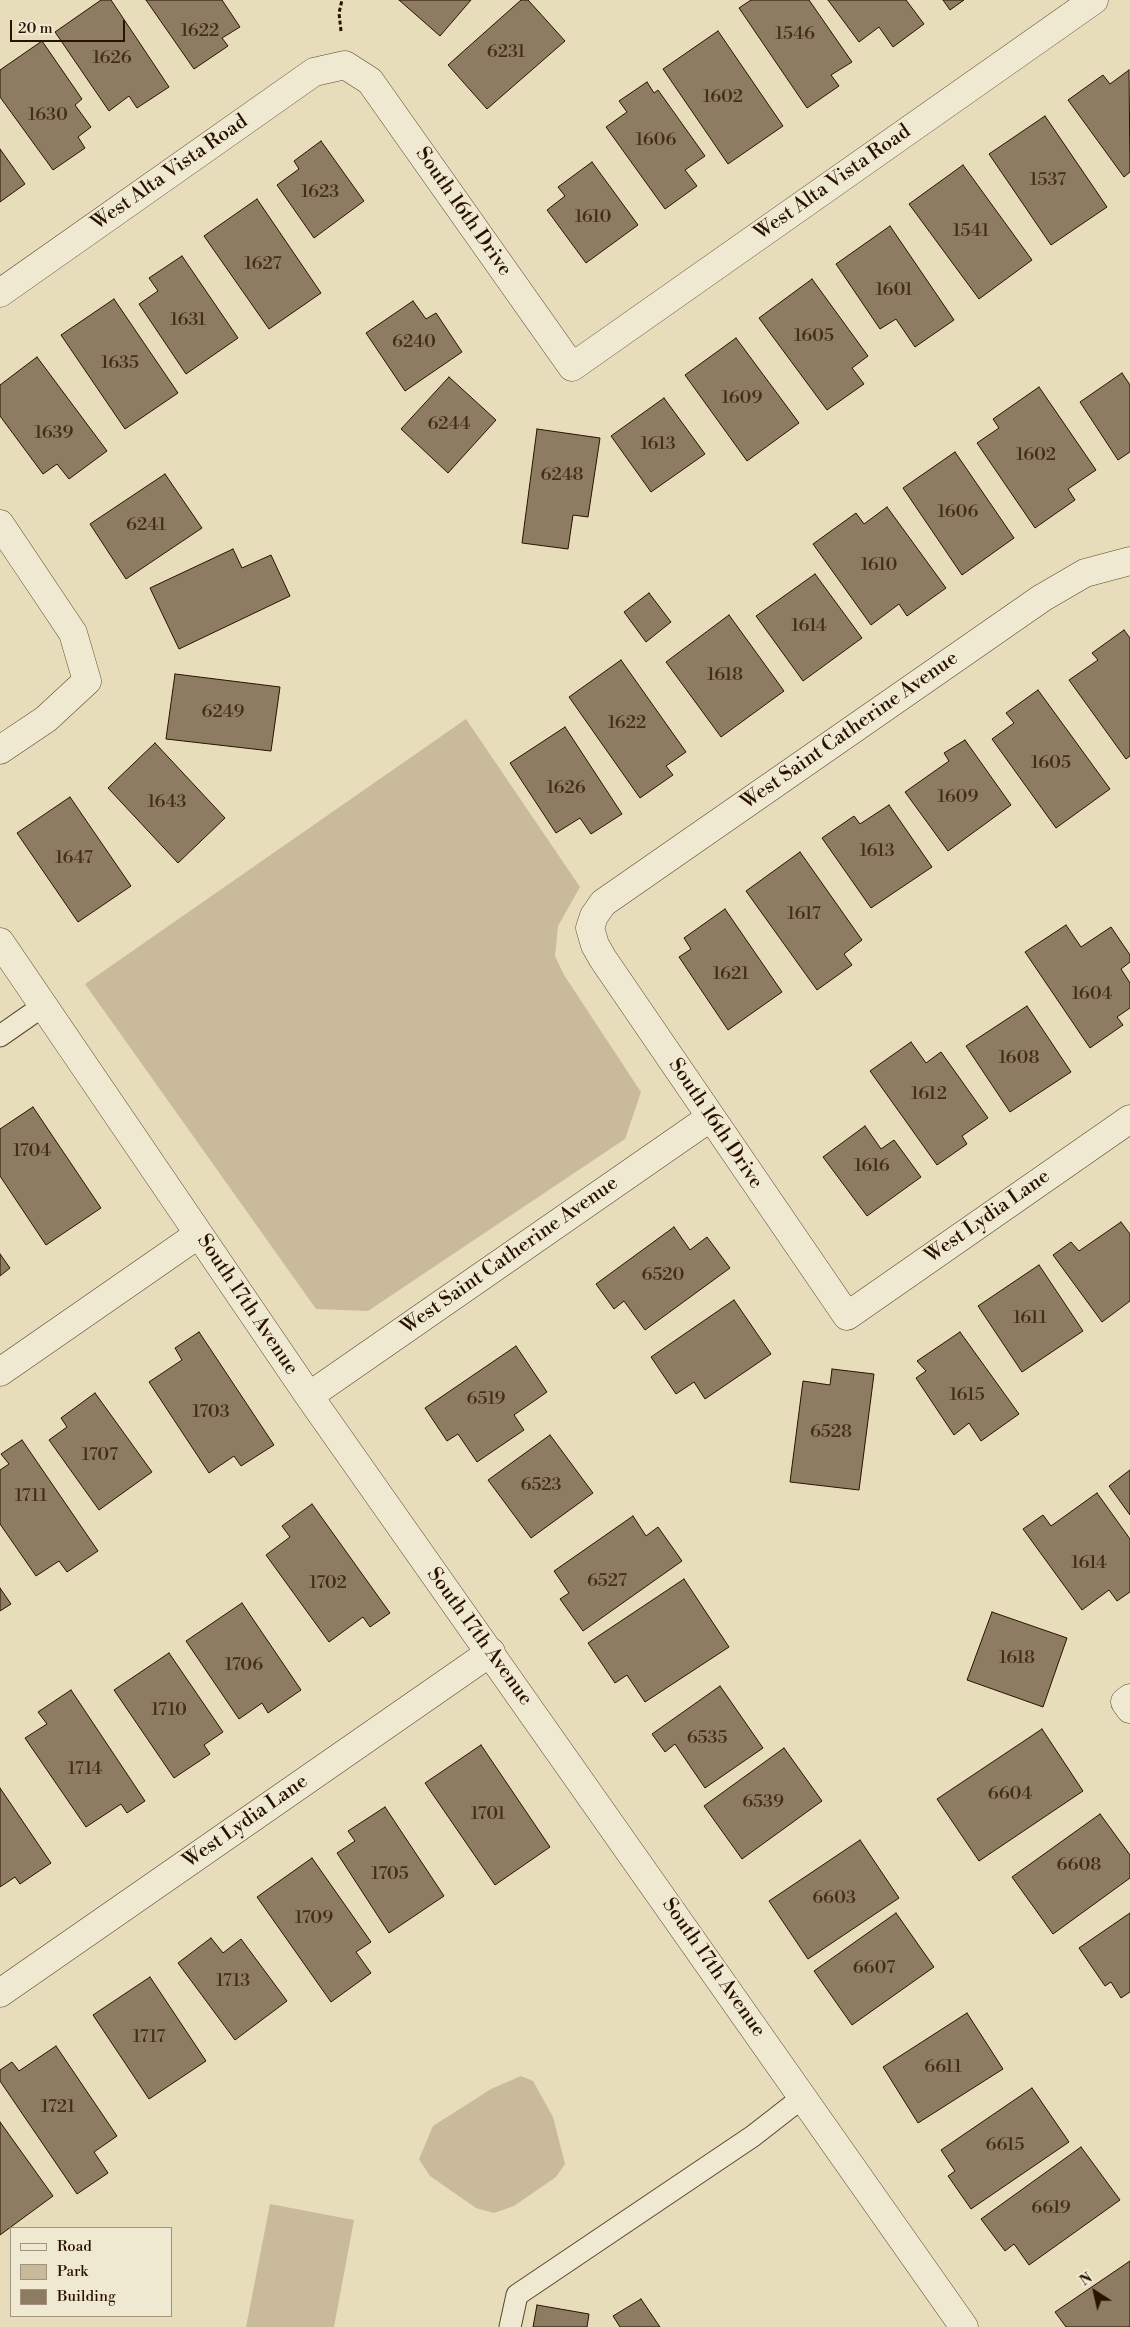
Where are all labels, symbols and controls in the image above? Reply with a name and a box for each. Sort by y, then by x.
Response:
scale bar [12,10,128,42]
text: 20 m [18,19,53,38]
house number: 1622 [181,21,219,43]
house number: 1546 [775,24,815,46]
house number: 6231 [487,42,525,64]
house number: 1626 [92,48,132,70]
house number: 1602 [703,87,743,109]
house number: 1630 [28,105,68,127]
street label: West Alta Vista Road [87,110,253,236]
street label: West Alta Vista Road [750,120,916,246]
house number: 1606 [636,130,676,152]
street label: South 16th Drive [410,143,516,281]
house number: 1537 [1030,170,1066,192]
house number: 1623 [301,182,339,204]
house number: 1610 [575,207,611,229]
house number: 1541 [953,221,989,243]
house number: 1627 [244,254,282,276]
house number: 1601 [875,280,913,302]
house number: 1631 [170,310,206,332]
house number: 1605 [794,326,834,348]
house number: 6240 [392,332,436,354]
house number: 1635 [101,353,139,375]
house number: 1609 [722,388,762,410]
house number: 6244 [427,414,471,436]
house number: 1639 [35,423,73,445]
house number: 1613 [640,434,676,456]
house number: 1602 [1016,445,1056,467]
house number: 6248 [540,465,584,487]
house number: 1606 [938,502,978,524]
house number: 6241 [126,515,166,537]
house number: 1610 [861,555,897,577]
house number: 1614 [791,616,827,638]
street label: West Saint Catherine Avenue [737,647,963,815]
house number: 1618 [707,665,743,687]
house number: 6249 [202,702,244,724]
house number: 1622 [608,713,646,735]
house number: 1605 [1031,753,1071,775]
house number: 1626 [546,778,586,800]
house number: 1609 [938,787,978,809]
house number: 1643 [147,792,187,814]
house number: 1613 [859,841,895,863]
house number: 1647 [55,848,93,870]
house number: 1617 [787,904,821,926]
house number: 1621 [713,964,749,986]
house number: 1604 [1072,984,1112,1006]
house number: 1608 [999,1048,1039,1070]
street label: South 16th Drive [663,1054,767,1194]
house number: 1612 [911,1084,947,1106]
house number: 1704 [13,1141,51,1163]
house number: 1616 [854,1156,890,1178]
street label: West Lydia Lane [921,1165,1055,1269]
street label: West Saint Catherine Avenue [397,1172,623,1340]
street label: South 17th Avenue [191,1230,303,1380]
house number: 6520 [641,1265,685,1287]
house number: 1611 [1013,1308,1047,1330]
house number: 1615 [949,1385,985,1407]
house number: 6519 [467,1389,505,1411]
house number: 1703 [192,1402,230,1424]
house number: 6528 [810,1422,852,1444]
house number: 1707 [82,1445,118,1467]
house number: 6523 [520,1475,562,1497]
house number: 1711 [15,1486,47,1508]
house number: 1614 [1071,1553,1107,1575]
street label: South 17th Avenue [421,1563,537,1711]
house number: 6527 [587,1571,627,1593]
house number: 1702 [309,1573,347,1595]
house number: 1618 [999,1648,1035,1670]
house number: 1706 [225,1655,263,1677]
house number: 1710 [151,1700,187,1722]
house number: 6535 [687,1728,727,1750]
house number: 1714 [68,1759,102,1781]
street label: West Lydia Lane [179,1770,313,1874]
house number: 6604 [988,1784,1032,1806]
house number: 6539 [742,1792,784,1814]
house number: 1701 [471,1804,505,1826]
house number: 6608 [1057,1855,1101,1877]
house number: 1705 [371,1864,409,1886]
house number: 6603 [812,1888,856,1910]
street label: South 17th Avenue [656,1894,770,2042]
house number: 1709 [295,1908,333,1930]
house number: 6607 [853,1958,895,1980]
house number: 1713 [216,1971,250,1993]
house number: 1717 [133,2027,165,2049]
house number: 6611 [924,2057,962,2079]
house number: 1721 [41,2097,75,2119]
house number: 6615 [986,2135,1024,2157]
house number: 6619 [1031,2198,1071,2220]
legend [10,2227,172,2317]
text: Road [57,2237,92,2256]
text: Park [57,2262,88,2281]
north arrow [1070,2267,1120,2317]
text: N [1077,2269,1096,2290]
text: Building [57,2287,116,2306]

